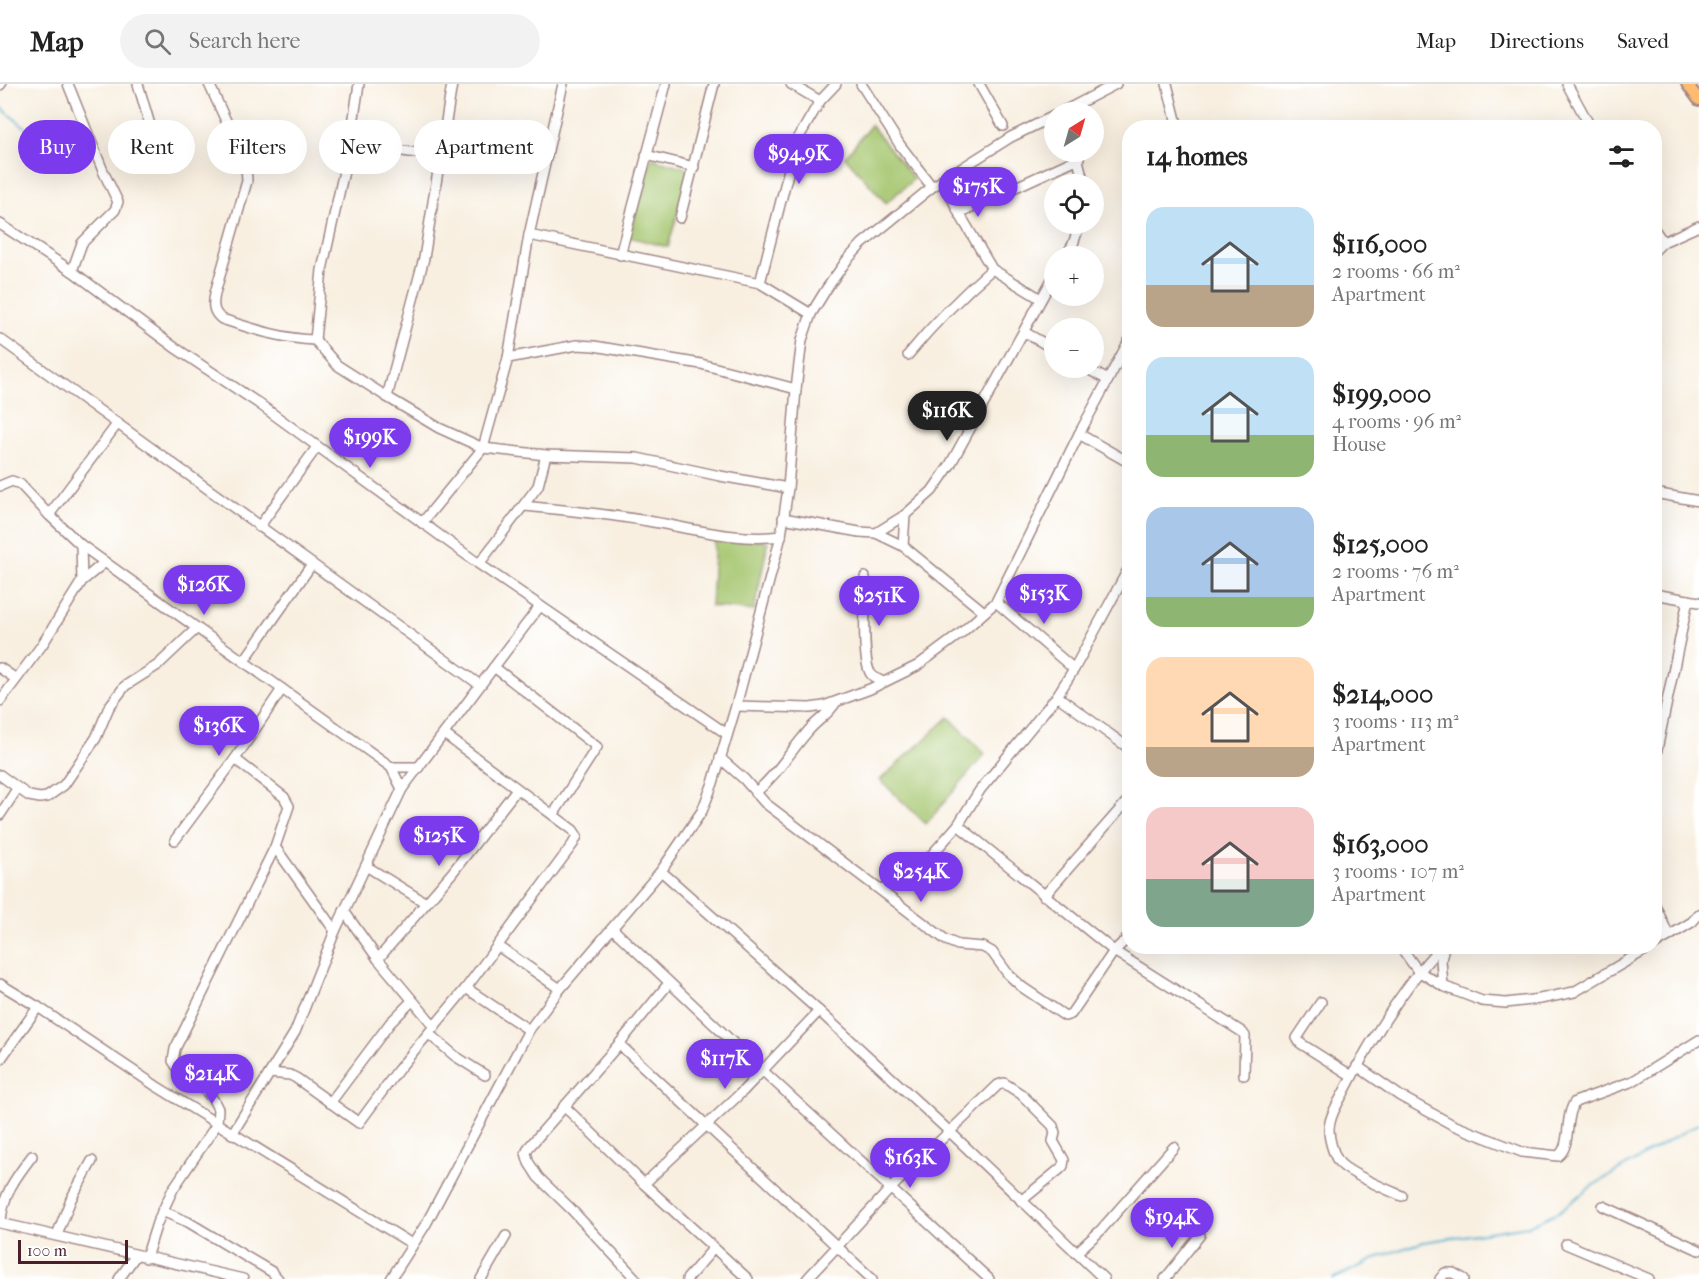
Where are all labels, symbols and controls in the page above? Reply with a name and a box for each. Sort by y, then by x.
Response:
search box [120,14,540,68]
text: Map [30,25,84,58]
icon: search [141,25,174,58]
text: Search here [189,28,300,54]
text: Map [1416,29,1456,53]
text: Directions [1489,29,1584,53]
text: Saved [1617,29,1669,53]
north arrow [1044,102,1104,162]
map controls [1044,102,1104,378]
chip: Buy [18,120,96,174]
chip: Rent [108,120,195,174]
chip: Filters [207,120,307,174]
chip: New [319,120,402,174]
chip: Apartment [414,120,555,174]
pin: $94.9K [750,134,848,185]
icon: filters [1605,140,1638,173]
text: 14 homes [1146,141,1248,172]
text: $94.9K [768,142,830,165]
pin: $175K [936,167,1020,218]
button: locate [1044,174,1104,234]
text: $175K [953,175,1003,198]
text: $116,000 [1332,229,1427,260]
icon: home [1194,231,1266,303]
button: + [1044,246,1104,306]
text: 2 rooms · 66 m² [1332,260,1460,283]
text: Apartment [1332,283,1426,306]
button: − [1044,318,1104,378]
text: $199,000 [1332,379,1431,410]
icon: home [1194,381,1266,453]
pin: $116K [905,391,989,442]
text: $116K [922,399,972,422]
text: 4 rooms · 96 m² [1332,410,1461,433]
pin: $199K [328,418,412,469]
text: $199K [343,426,397,449]
text: House [1332,433,1386,456]
text: $125,000 [1332,529,1429,560]
icon: home [1194,531,1266,603]
text: 2 rooms · 76 m² [1332,560,1459,583]
pin: $126K [162,565,246,616]
text: $126K [177,573,231,596]
pin: $153K [1002,574,1086,625]
pin: $251K [837,576,921,627]
text: $153K [1019,582,1069,605]
text: Apartment [1332,583,1426,606]
text: $251K [853,584,905,607]
text: $214,000 [1332,679,1433,710]
icon: home [1194,681,1266,753]
pin: $136K [177,706,261,757]
text: 3 rooms · 113 m² [1332,710,1459,733]
text: $136K [193,714,245,737]
text: Apartment [1332,733,1426,756]
pin: $125K [397,816,481,867]
text: $125K [413,824,465,847]
text: $163,000 [1332,829,1429,860]
icon: home [1194,831,1266,903]
pin: $254K [879,852,963,903]
text: $254K [893,860,949,883]
text: 3 rooms · 107 m² [1332,860,1464,883]
text: Apartment [1332,883,1426,906]
pin: $117K [683,1039,767,1090]
text: $117K [700,1047,750,1070]
pin: $214K [170,1054,254,1105]
text: $214K [185,1062,239,1085]
pin: $163K [868,1138,952,1189]
text: $163K [884,1146,936,1169]
pin: $194K [1130,1198,1214,1249]
text: $194K [1145,1206,1199,1229]
scale bar [18,1237,128,1264]
text: 100 m [27,1241,67,1260]

